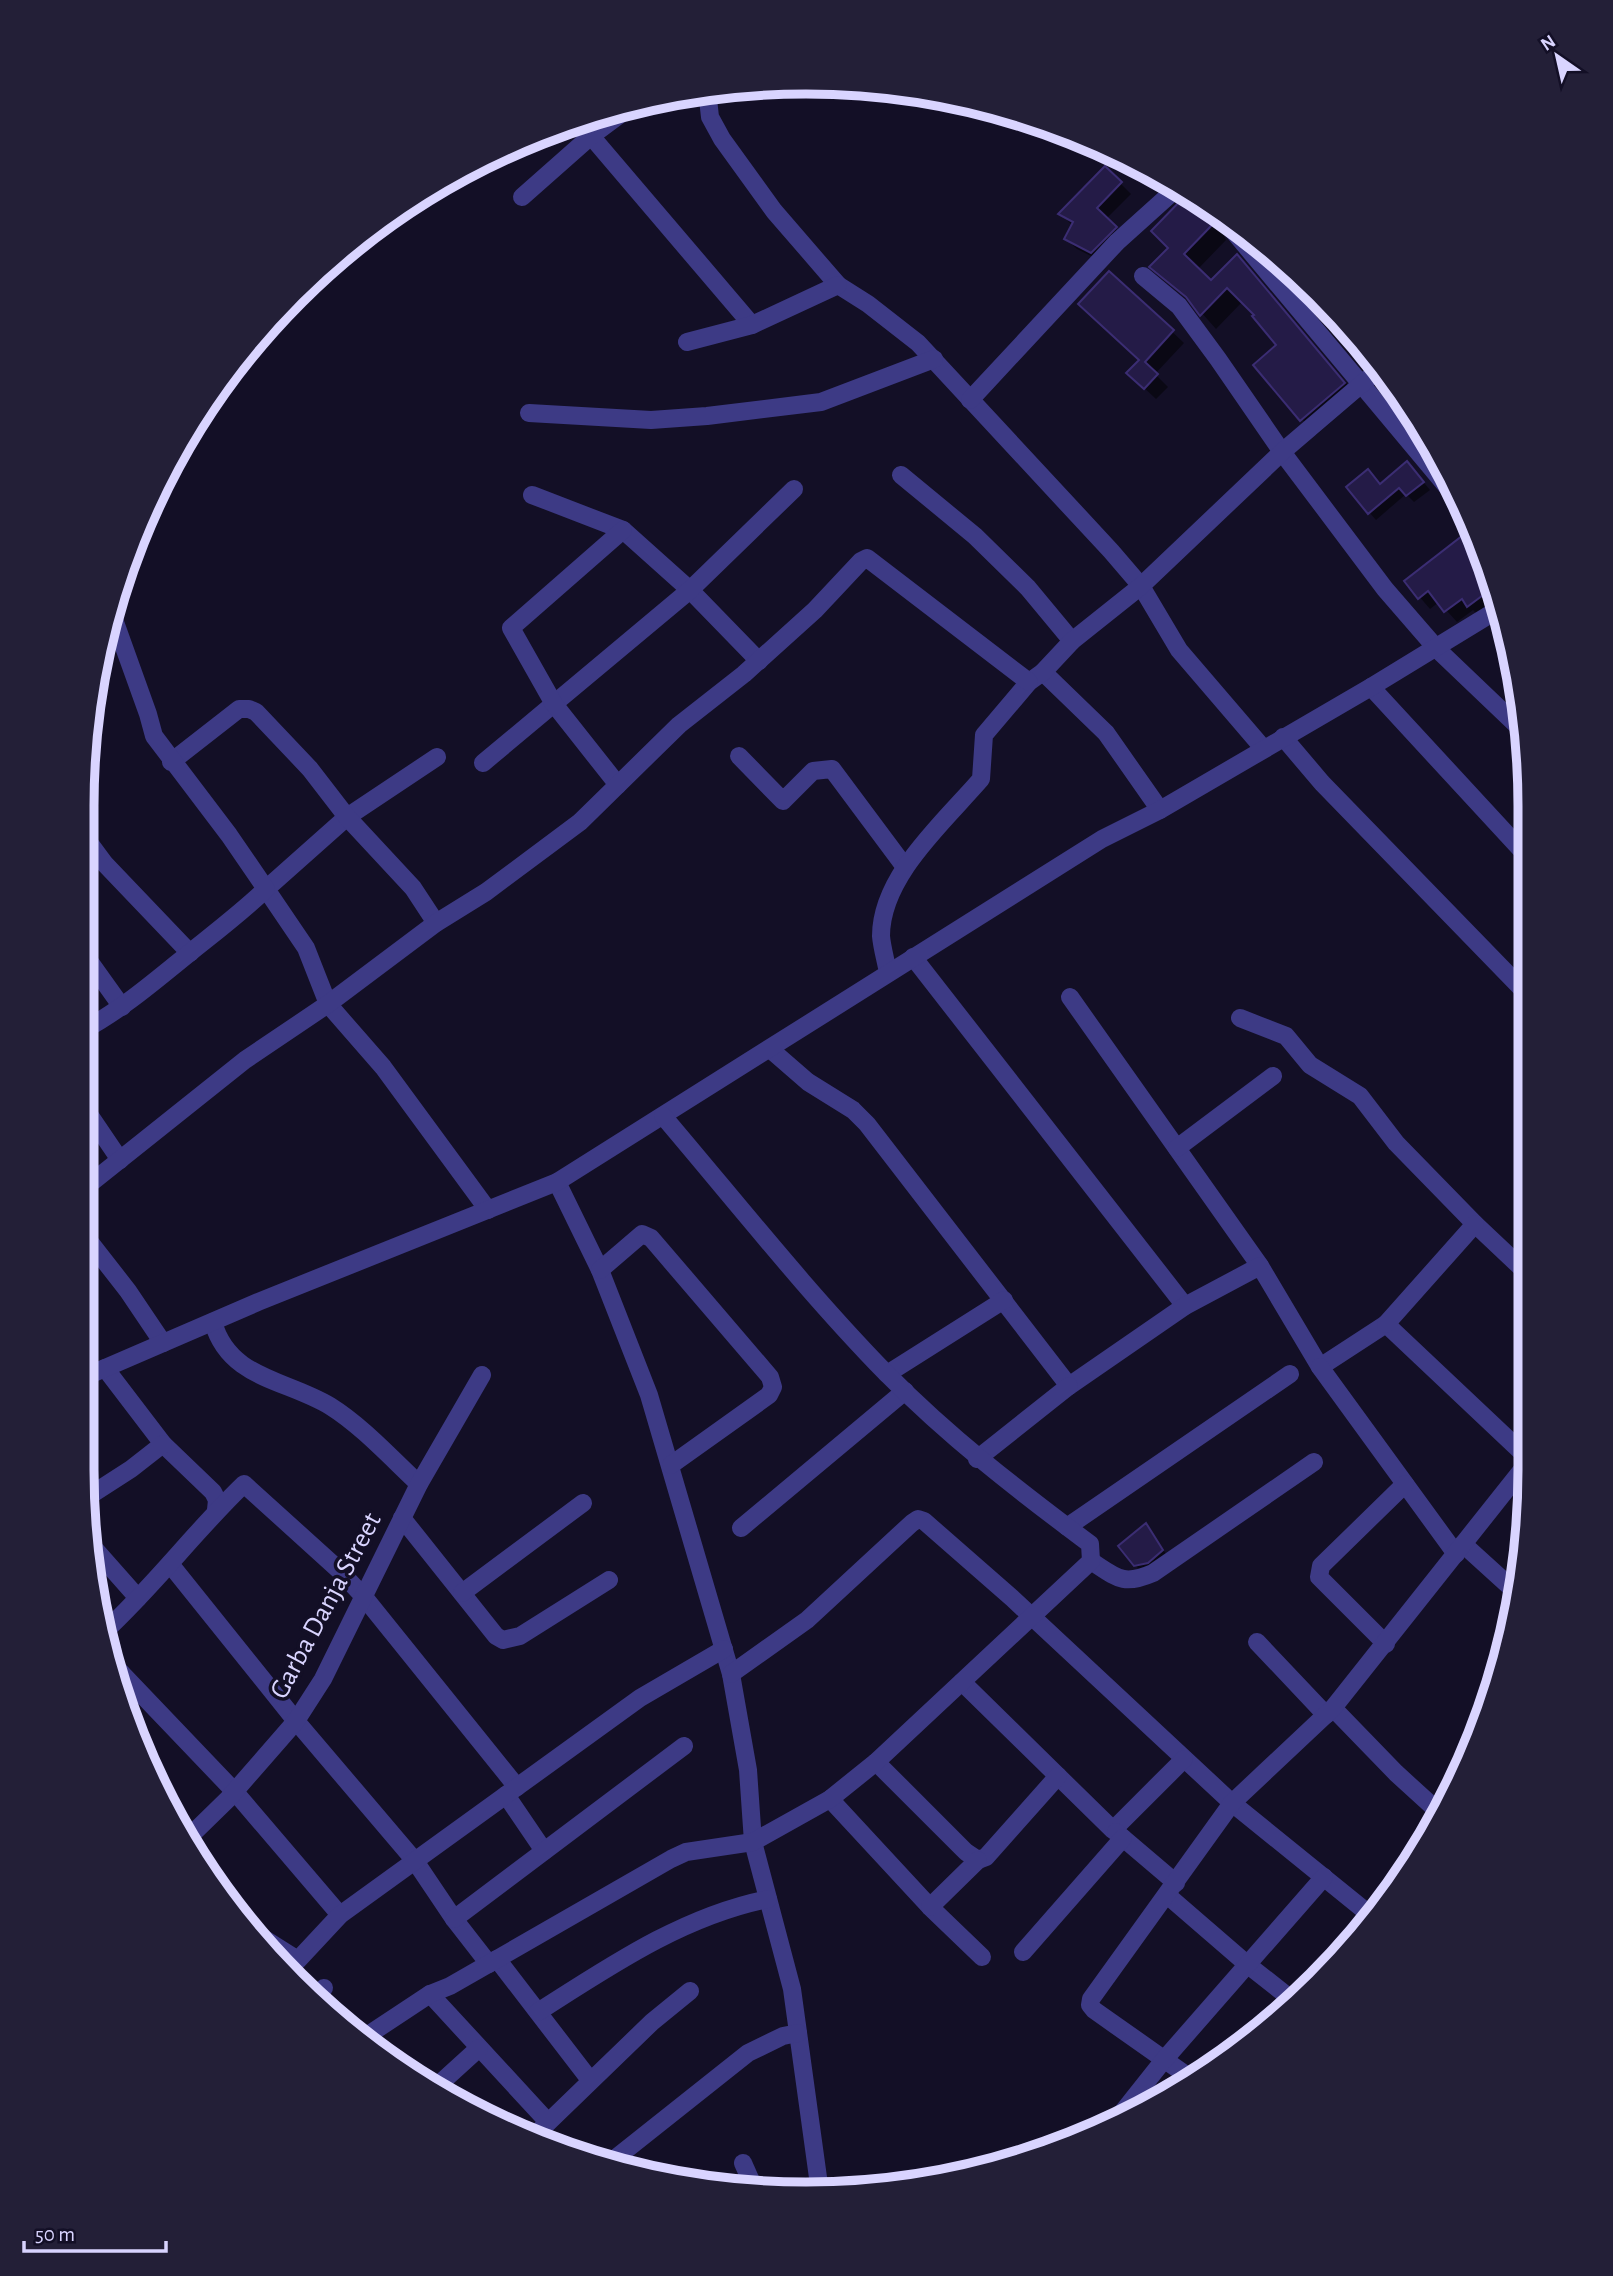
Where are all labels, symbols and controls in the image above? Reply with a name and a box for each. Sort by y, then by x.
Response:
north arrow [1522,21,1592,91]
text: N [1538,32,1559,55]
street label: Garba Danja Street [265,1508,387,1704]
scale bar [24,2210,166,2254]
text: 50 m [35,2224,75,2245]

